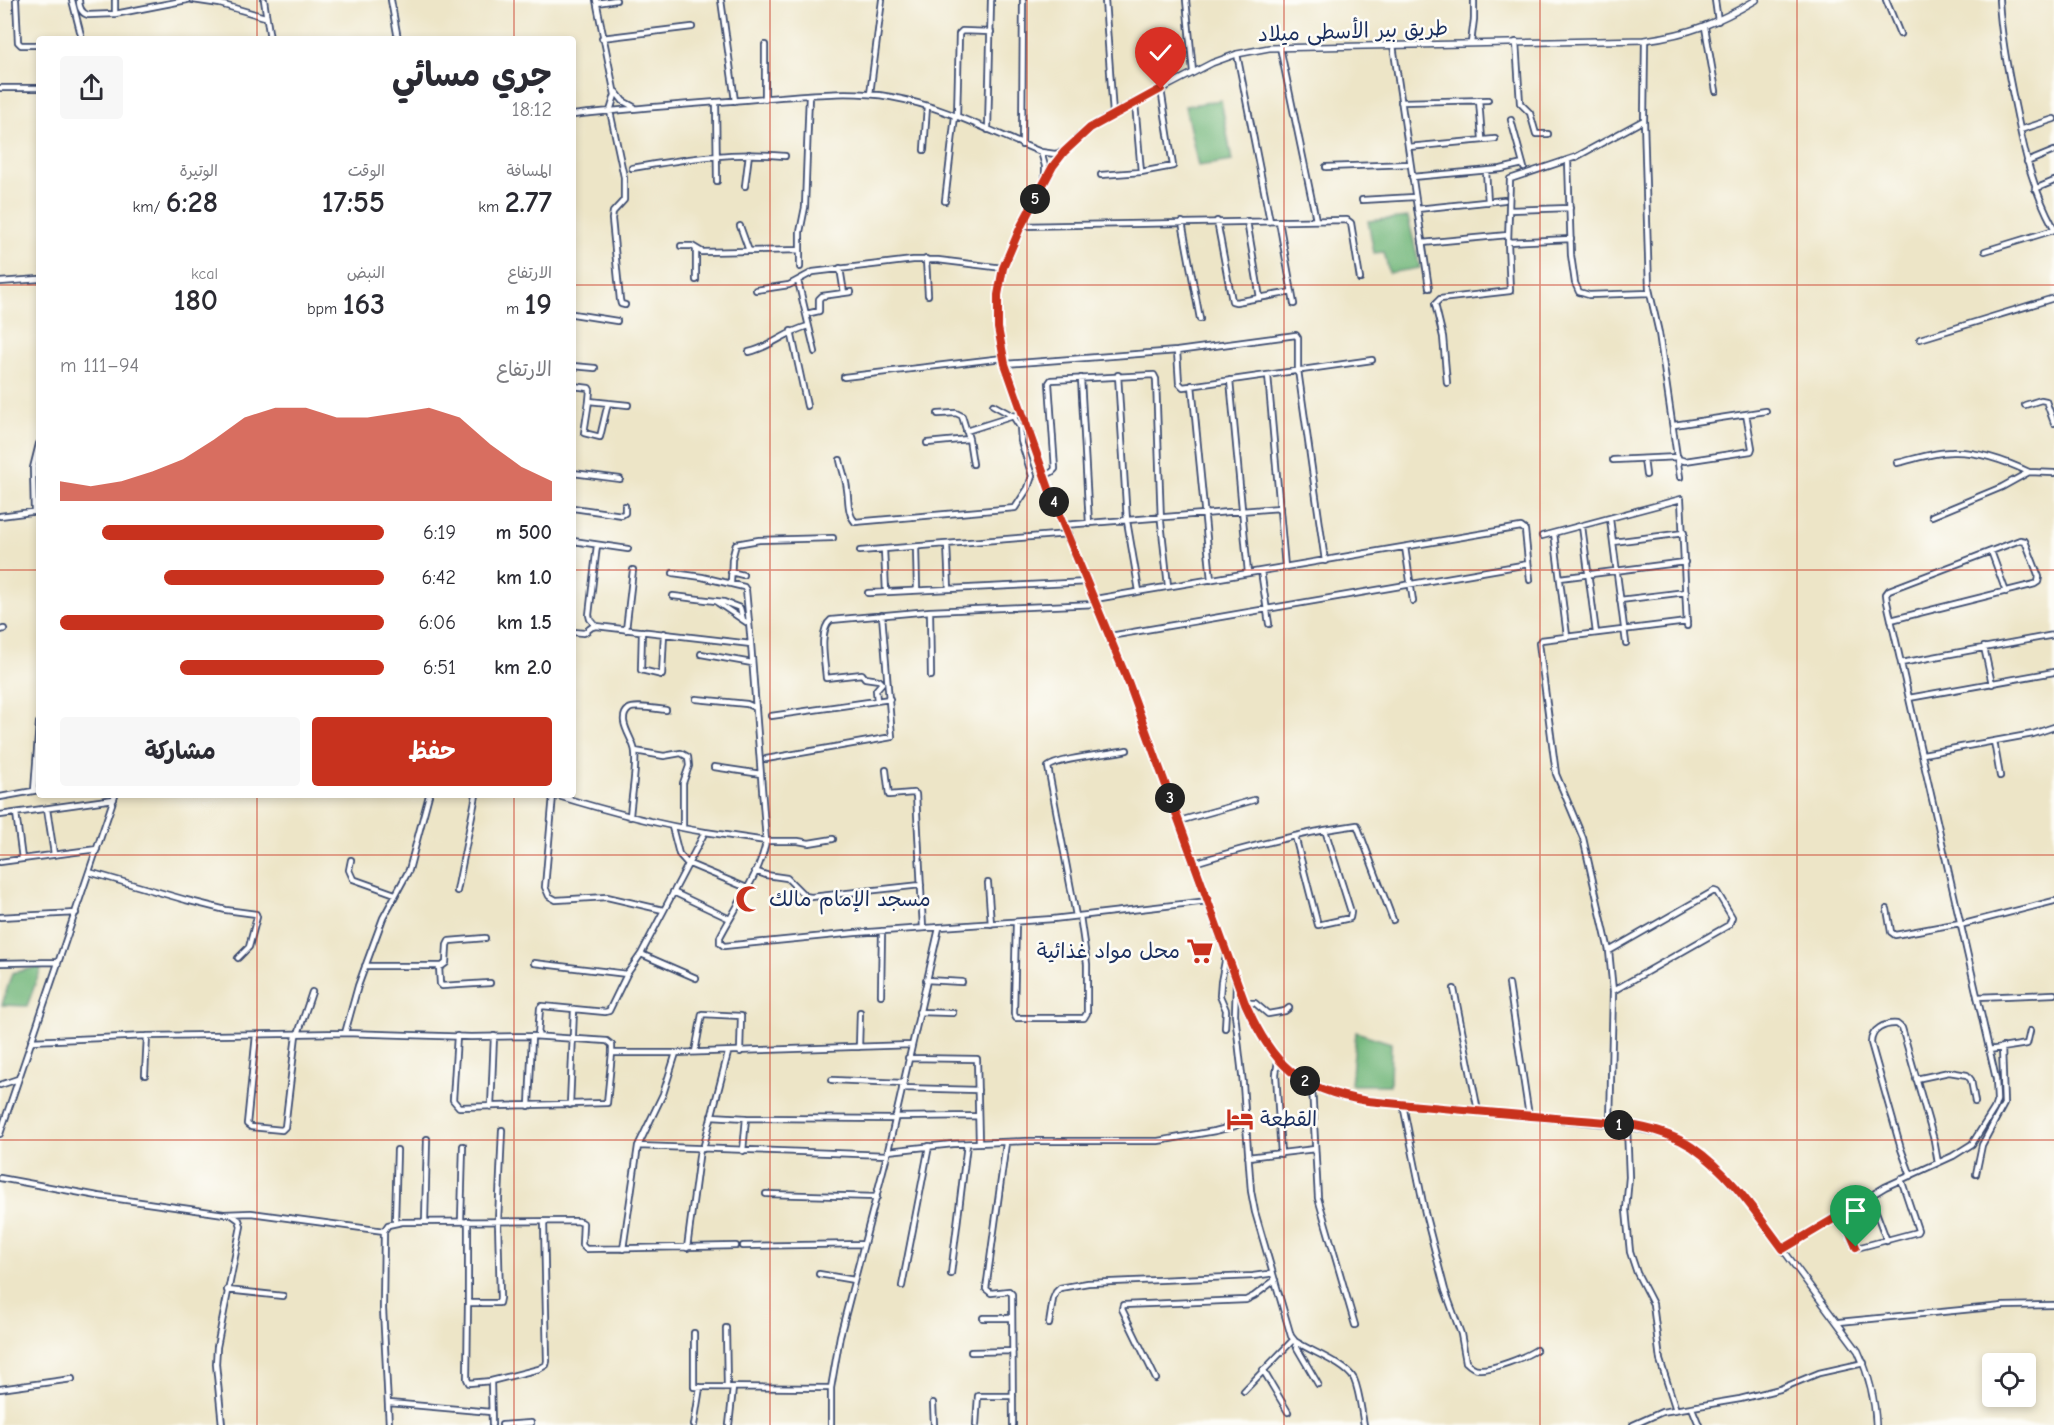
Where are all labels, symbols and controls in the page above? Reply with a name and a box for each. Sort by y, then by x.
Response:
street label: طريق بير الأسطى ميلاد [1257,14,1449,48]
pin [1135,27,1186,89]
icon: check [1144,36,1177,69]
button: share [60,56,123,119]
text: جري مسائي [392,56,552,94]
text: 18:12 [512,98,552,121]
text: الوتيرة [179,162,218,180]
text: الوقت [348,162,385,180]
text: المسافة [506,162,552,180]
pin: 5 [1020,184,1050,214]
text: 6:28 [166,185,218,220]
text: 17:55 [322,185,385,220]
text: 2.77 [505,185,552,220]
text: 5 [1031,190,1039,208]
text: /km [132,198,166,216]
text: km [478,198,505,216]
text: النبض [347,264,385,282]
text: الارتفاع [507,264,552,282]
text: kcal [191,265,218,283]
text: 180 [174,283,218,318]
text: 163 [343,287,385,322]
text: 19 [525,287,552,322]
text: bpm [307,300,343,318]
text: m [506,300,525,318]
text: 94–111 m [60,354,139,377]
text: الارتفاع [496,358,552,381]
pin: 4 [1039,487,1069,517]
text: 4 [1050,493,1058,511]
text: 6:19 [423,521,456,544]
text: 500 m [495,521,552,544]
text: 6:42 [421,566,456,589]
text: 1.0 km [496,566,552,589]
text: 6:06 [419,611,456,634]
text: 1.5 km [497,611,552,634]
text: 6:51 [423,656,456,679]
text: 2.0 km [494,656,552,679]
button: مشاركة [60,717,300,786]
button: حفظ [312,717,552,786]
pin: 3 [1155,783,1185,813]
text: 3 [1166,789,1174,807]
mosque icon: مسجد الإمام مالك [734,884,764,914]
place label: مسجد الإمام مالك [769,887,931,915]
supermarket icon: محل مواد غذائية [1185,936,1215,966]
place label: محل مواد غذائية [1037,939,1180,964]
pin: 2 [1290,1066,1320,1096]
text: 2 [1301,1072,1309,1090]
hotel icon: القطعة [1225,1104,1255,1134]
place label: القطعة [1260,1107,1317,1131]
pin: 1 [1604,1110,1634,1140]
text: 1 [1616,1116,1622,1134]
pin [1830,1185,1881,1247]
icon: arrive [1839,1194,1872,1227]
map controls [1982,1353,2036,1407]
button: locate [1982,1353,2036,1407]

